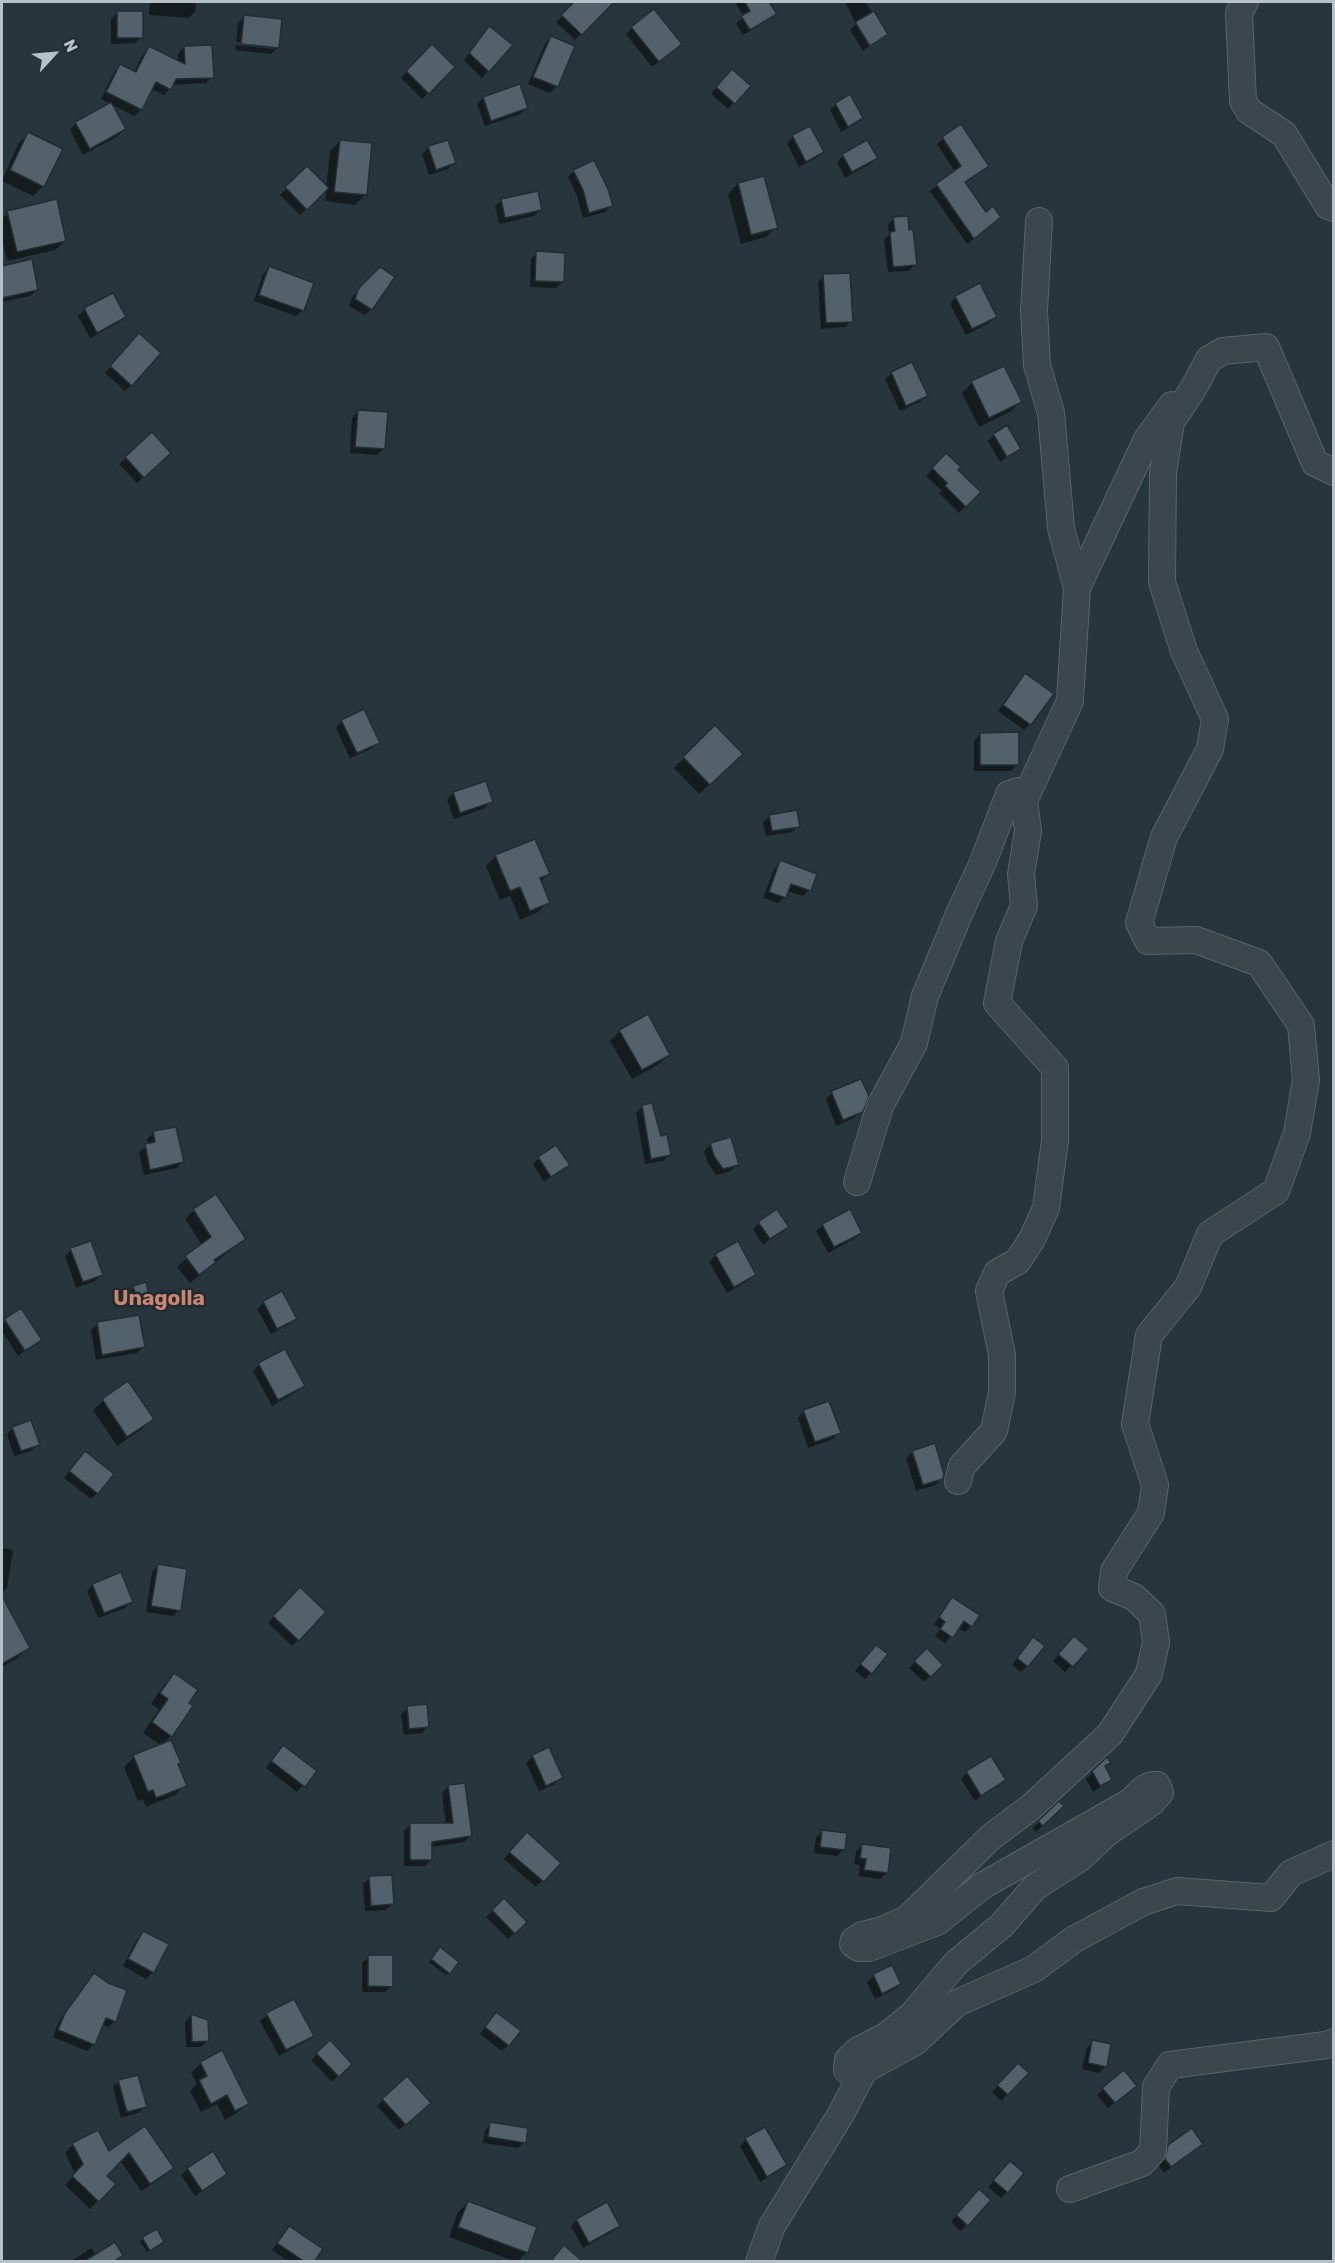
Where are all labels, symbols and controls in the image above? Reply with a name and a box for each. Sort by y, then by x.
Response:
north arrow [24,24,84,84]
text: N [60,37,82,55]
district label: Unagolla [113,1286,205,1312]

